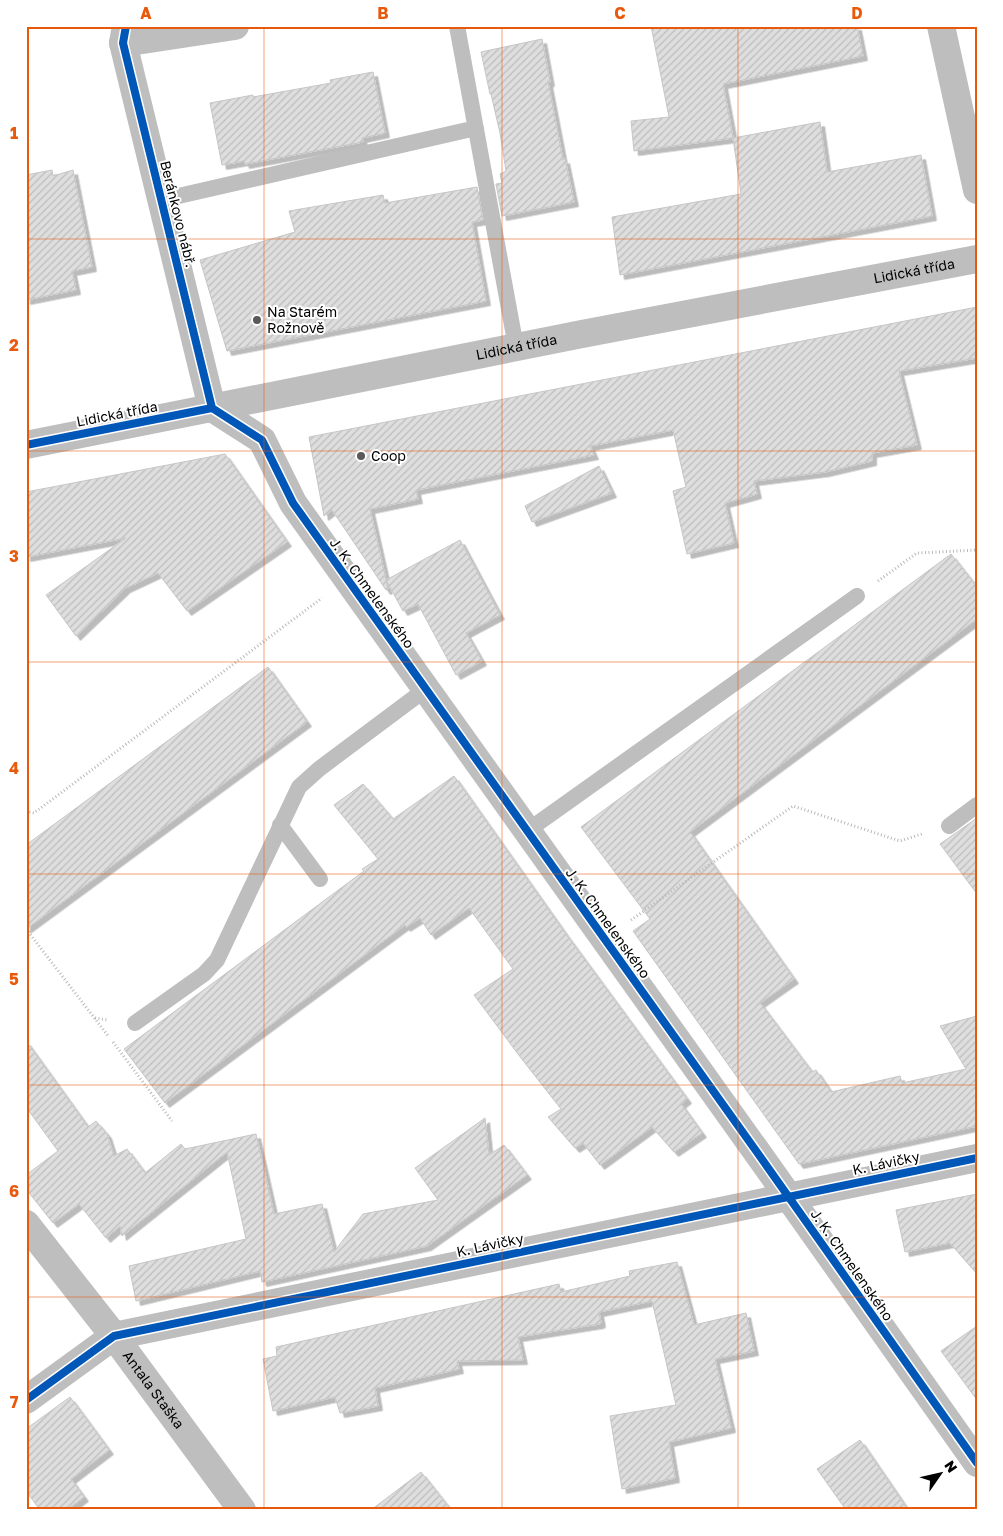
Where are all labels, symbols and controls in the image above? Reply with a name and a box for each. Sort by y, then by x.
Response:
text: A [140,3,152,23]
text: B [377,3,389,23]
text: C [614,3,626,23]
text: D [851,3,863,23]
text: 1 [10,123,18,143]
street label: Beránkovo nábř. [157,159,200,269]
street label: Lidická třída [872,254,956,286]
place label: Na Starém Rožnově [267,303,337,336]
marker: Na Starém Rožnově [251,314,263,326]
street label: Lidická třída [474,330,558,363]
text: 2 [9,335,19,355]
street label: Lidická třída [75,397,159,430]
place label: Coop [371,447,406,464]
marker: Coop [355,450,367,462]
street label: J. K. Chmelenského [327,534,418,651]
text: 3 [9,546,19,566]
text: 4 [9,758,19,778]
street label: J. K. Chmelenského [563,864,654,981]
text: 5 [9,969,19,989]
street label: K. Lávičky [851,1147,921,1178]
text: 6 [9,1181,19,1201]
street label: J. K. Chmelenského [808,1206,897,1324]
street label: K. Lávičky [455,1229,525,1260]
street label: Antala Staška [120,1347,188,1432]
text: 7 [10,1392,19,1412]
north arrow [916,1448,966,1498]
text: N [941,1457,961,1476]

